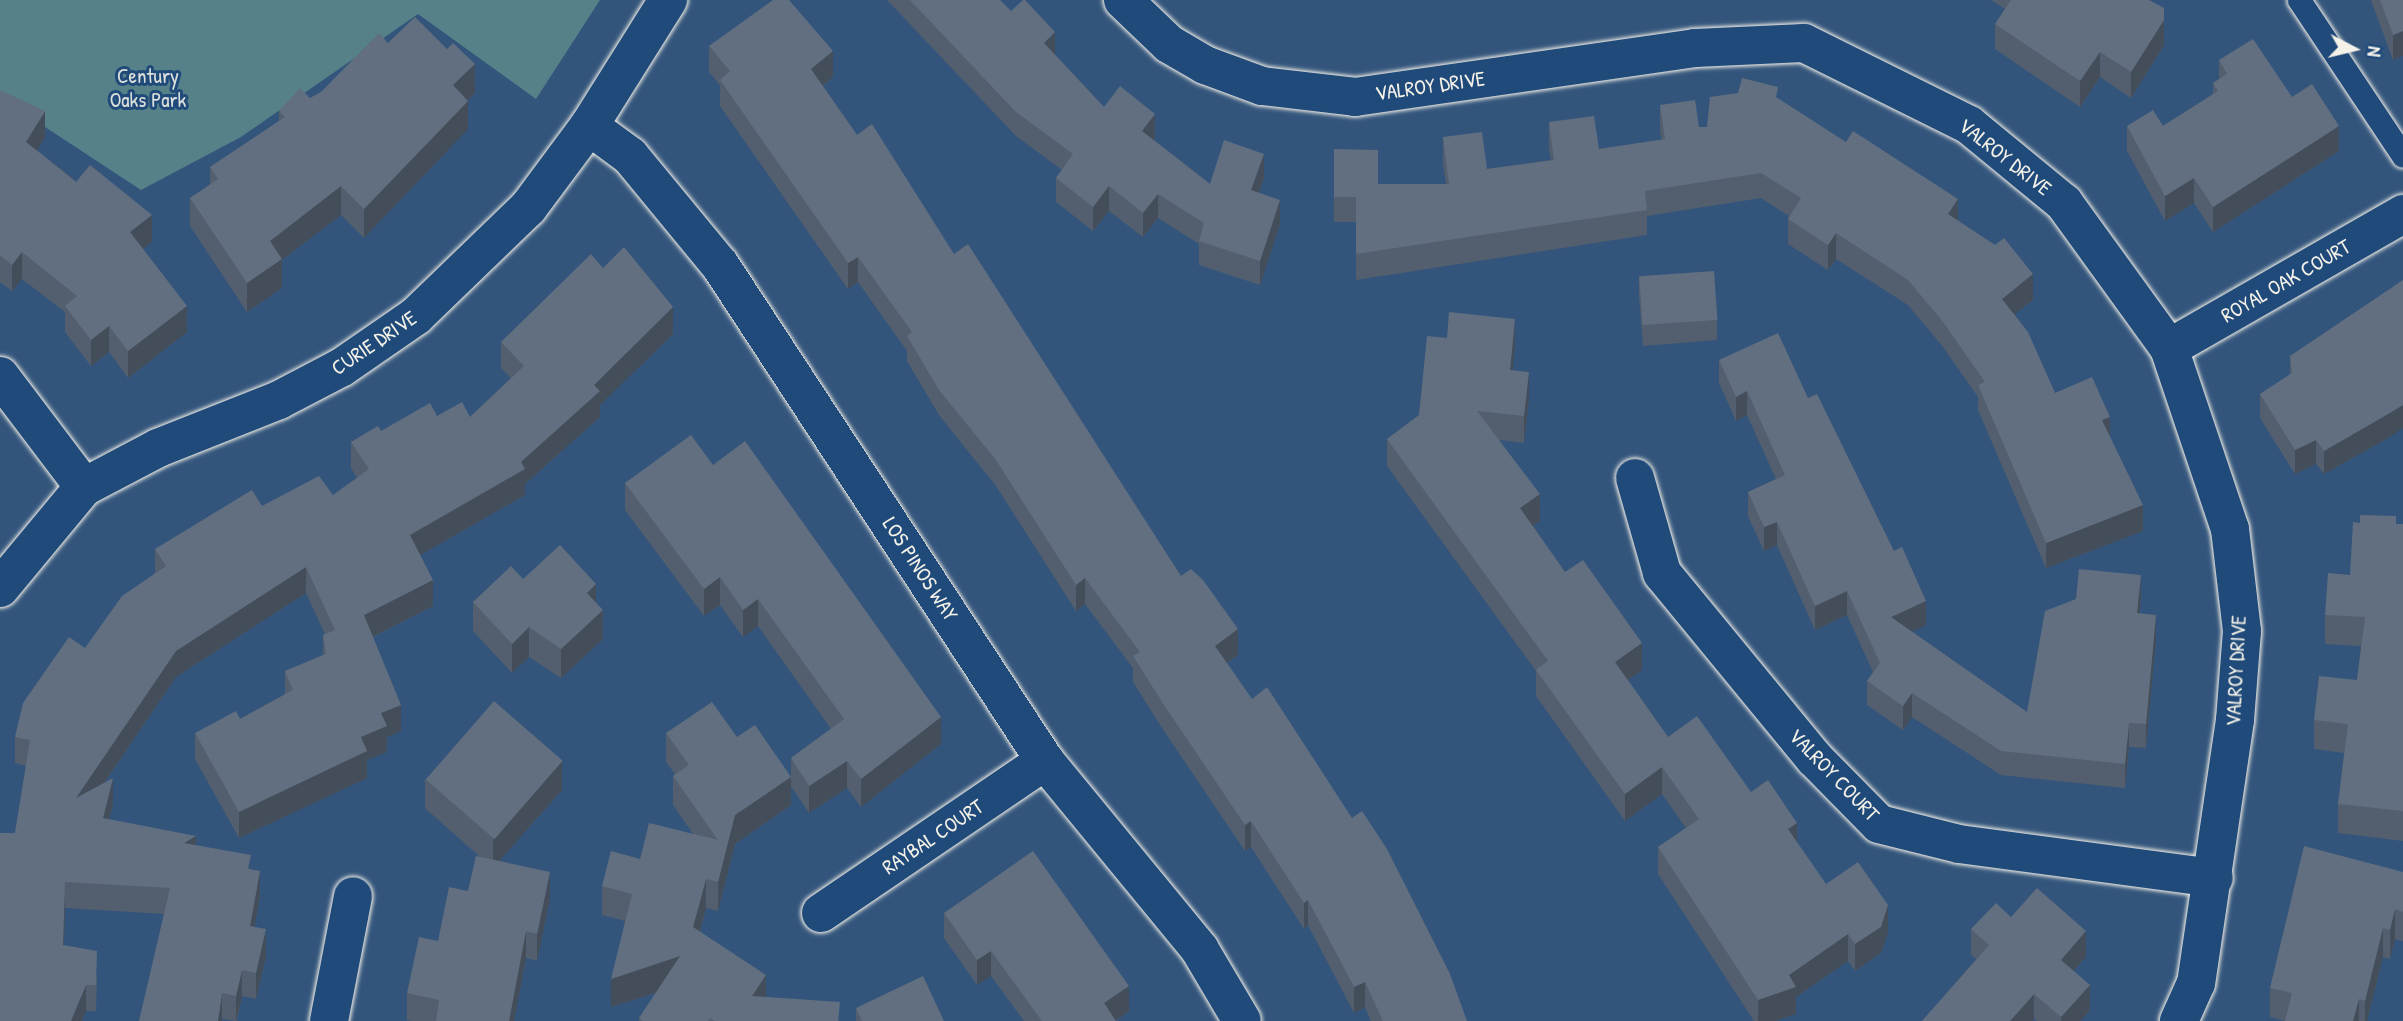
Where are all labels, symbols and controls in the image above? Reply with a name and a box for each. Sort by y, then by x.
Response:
north arrow [2319,14,2389,84]
text: N [2361,45,2388,58]
park label: Century Oaks Park [110,63,186,113]
street label: VALROY DRIVE [1373,66,1487,106]
street label: VALROY DRIVE [1954,113,2056,201]
street label: ROYAL OAK COURT [2217,234,2355,328]
street label: CURIE DRIVE [327,305,421,381]
street label: LOS PINOS WAY [877,512,963,626]
street label: VALROY DRIVE [2221,615,2251,727]
street label: VALROY COURT [1784,723,1884,827]
street label: RAYBAL COURT [878,794,988,880]

